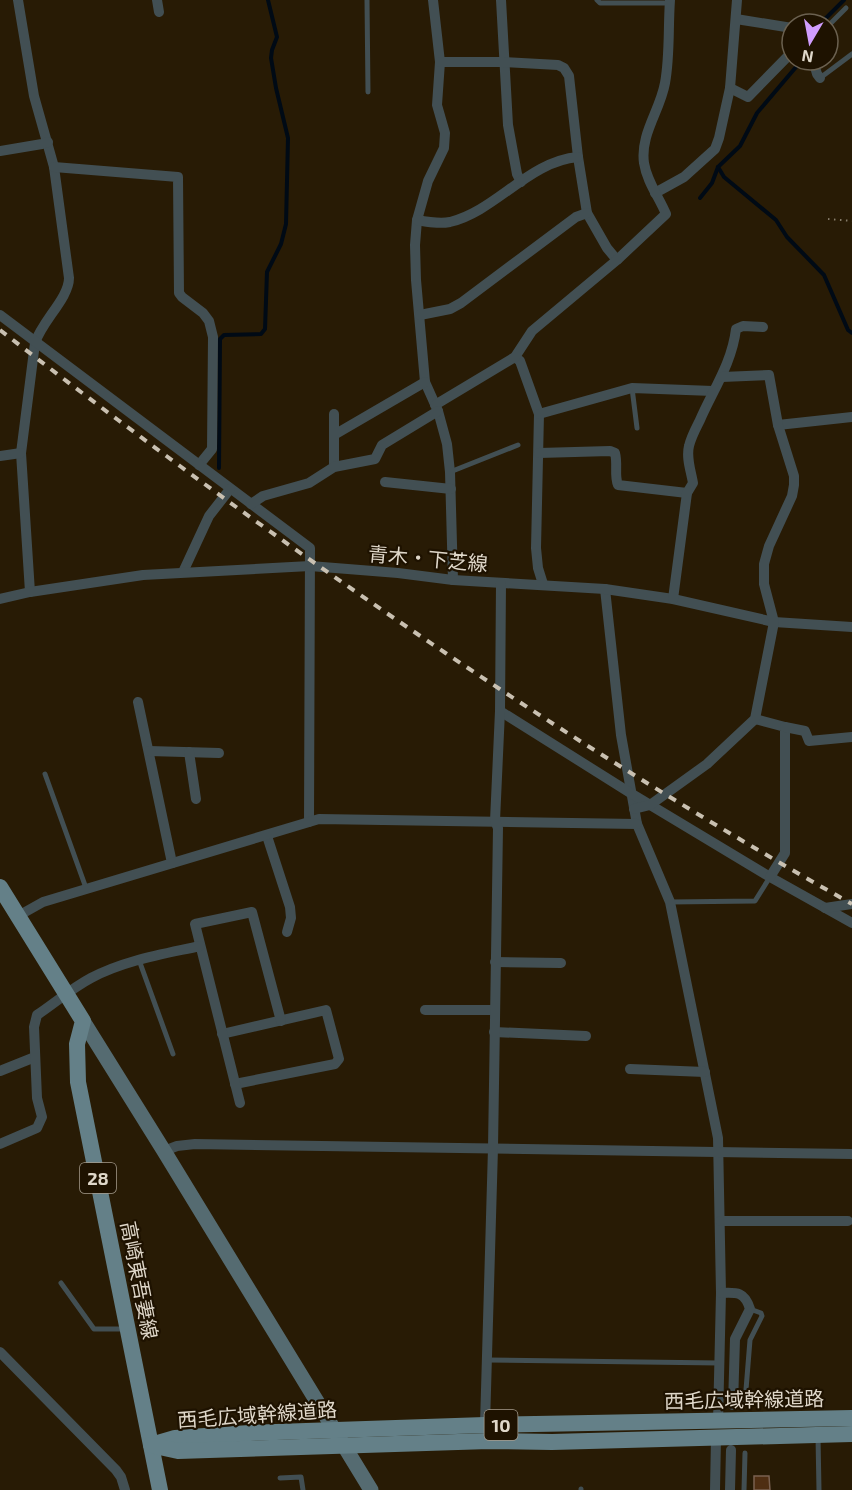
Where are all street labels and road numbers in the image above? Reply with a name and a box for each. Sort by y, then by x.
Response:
street label: 青木・下芝線 [367,541,489,575]
road number: 28 [80,1163,116,1193]
street label: 高崎東吾妻線 [117,1219,163,1341]
street label: 西毛広域幹線道路 [664,1386,824,1412]
street label: 西毛広域幹線道路 [176,1396,338,1432]
road number: 10 [484,1410,518,1440]

